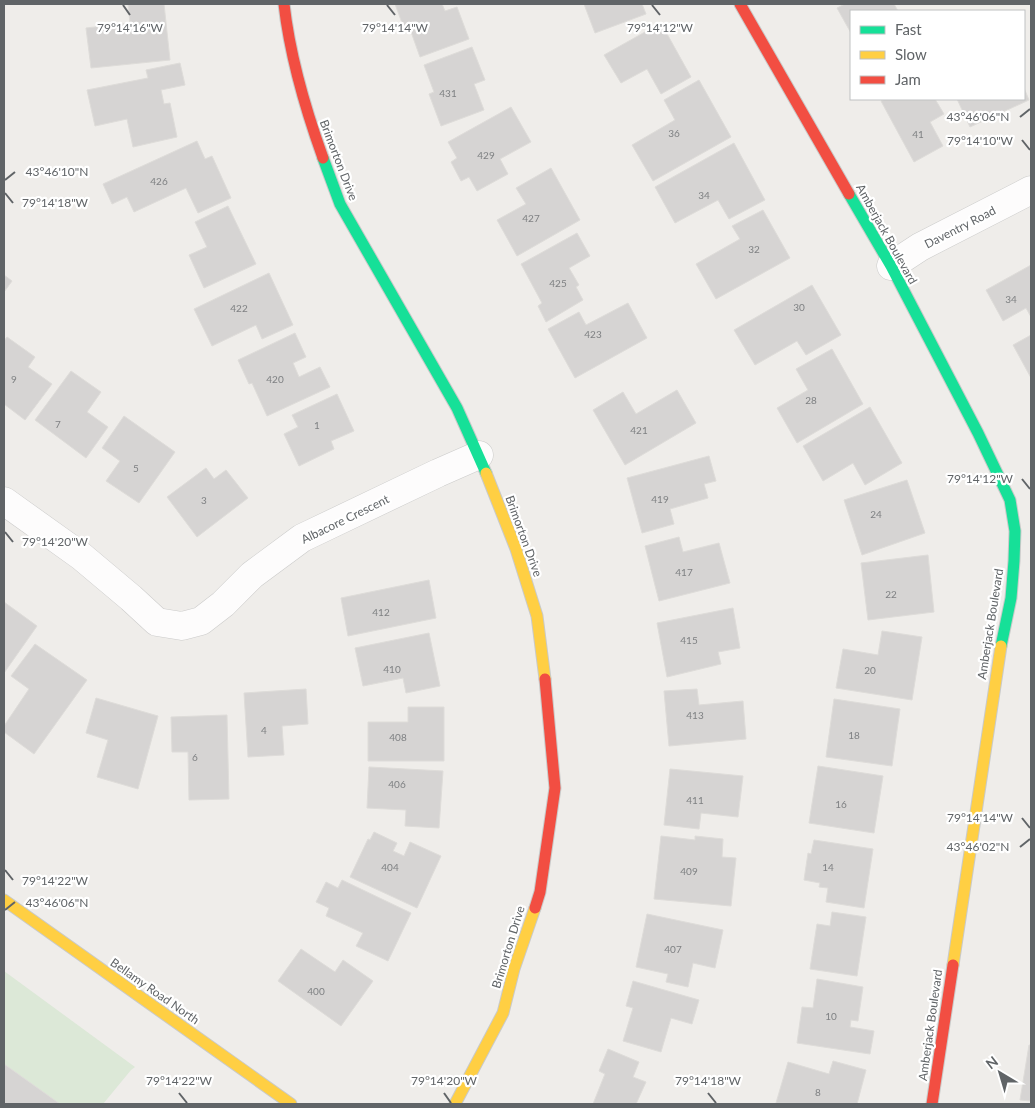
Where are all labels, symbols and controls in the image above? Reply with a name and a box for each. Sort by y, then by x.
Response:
legend [850,10,1025,100]
text: 79°14'16"W [97,20,164,35]
text: 79°14'14"W [362,20,429,35]
text: 79°14'12"W [627,20,694,35]
text: Fast [895,20,922,38]
text: Slow [895,45,927,63]
text: Jam [895,70,921,88]
house number: 431 [439,87,457,99]
text: 43°46'06"N [947,109,1009,124]
street label: Brimorton Drive [317,117,361,203]
house number: 36 [668,127,680,139]
house number: 41 [912,128,924,140]
text: 79°14'10"W [947,133,1014,148]
house number: 429 [477,149,495,161]
text: 43°46'10"N [26,164,88,179]
house number: 426 [150,175,168,187]
street label: Amberjack Boulevard [853,181,921,287]
house number: 34 [698,189,710,201]
text: 79°14'18"W [22,195,89,210]
street label: Daventry Road [922,203,998,251]
house number: 427 [522,212,540,224]
house number: 32 [748,243,760,255]
house number: 425 [549,277,567,289]
house number: 34 [1005,293,1017,305]
house number: 30 [793,301,805,313]
house number: 422 [230,302,248,314]
house number: 423 [584,328,602,340]
house number: 9 [11,373,17,385]
house number: 420 [266,373,284,385]
house number: 28 [805,394,817,406]
house number: 7 [55,418,61,430]
house number: 1 [314,419,320,431]
house number: 421 [630,424,648,436]
house number: 5 [133,462,139,474]
text: 79°14'12"W [947,471,1014,486]
street label: Albacore Crescent [299,491,392,547]
street label: Brimorton Drive [502,493,546,579]
house number: 419 [651,493,669,505]
house number: 3 [201,494,207,506]
house number: 24 [870,508,882,520]
text: 79°14'20"W [22,534,89,549]
house number: 417 [675,566,693,578]
street label: Amberjack Boulevard [974,567,1006,681]
house number: 22 [885,588,897,600]
house number: 412 [372,606,390,618]
house number: 415 [680,634,698,646]
house number: 410 [383,663,401,675]
house number: 20 [864,664,876,676]
house number: 413 [686,709,704,721]
house number: 4 [261,724,267,736]
house number: 18 [848,729,860,741]
house number: 408 [389,731,407,743]
house number: 6 [192,751,198,763]
house number: 406 [388,778,406,790]
house number: 411 [686,794,704,806]
house number: 16 [835,798,847,810]
text: 79°14'14"W [947,810,1014,825]
text: 43°46'02"N [947,839,1009,854]
house number: 404 [381,861,399,873]
house number: 14 [822,861,834,873]
house number: 409 [680,865,698,877]
text: 79°14'22"W [22,873,89,888]
text: 43°46'06"N [26,895,88,910]
street label: Brimorton Drive [488,904,528,990]
house number: 407 [664,943,682,955]
street label: Bellamy Road North [108,955,202,1027]
street label: Amberjack Boulevard [915,968,945,1082]
house number: 400 [307,985,325,997]
house number: 10 [825,1010,837,1022]
north arrow [975,1048,1025,1098]
text: N [982,1052,1001,1072]
text: 79°14'22"W [146,1073,213,1088]
text: 79°14'20"W [411,1073,478,1088]
text: 79°14'18"W [675,1073,742,1088]
house number: 8 [815,1086,821,1098]

